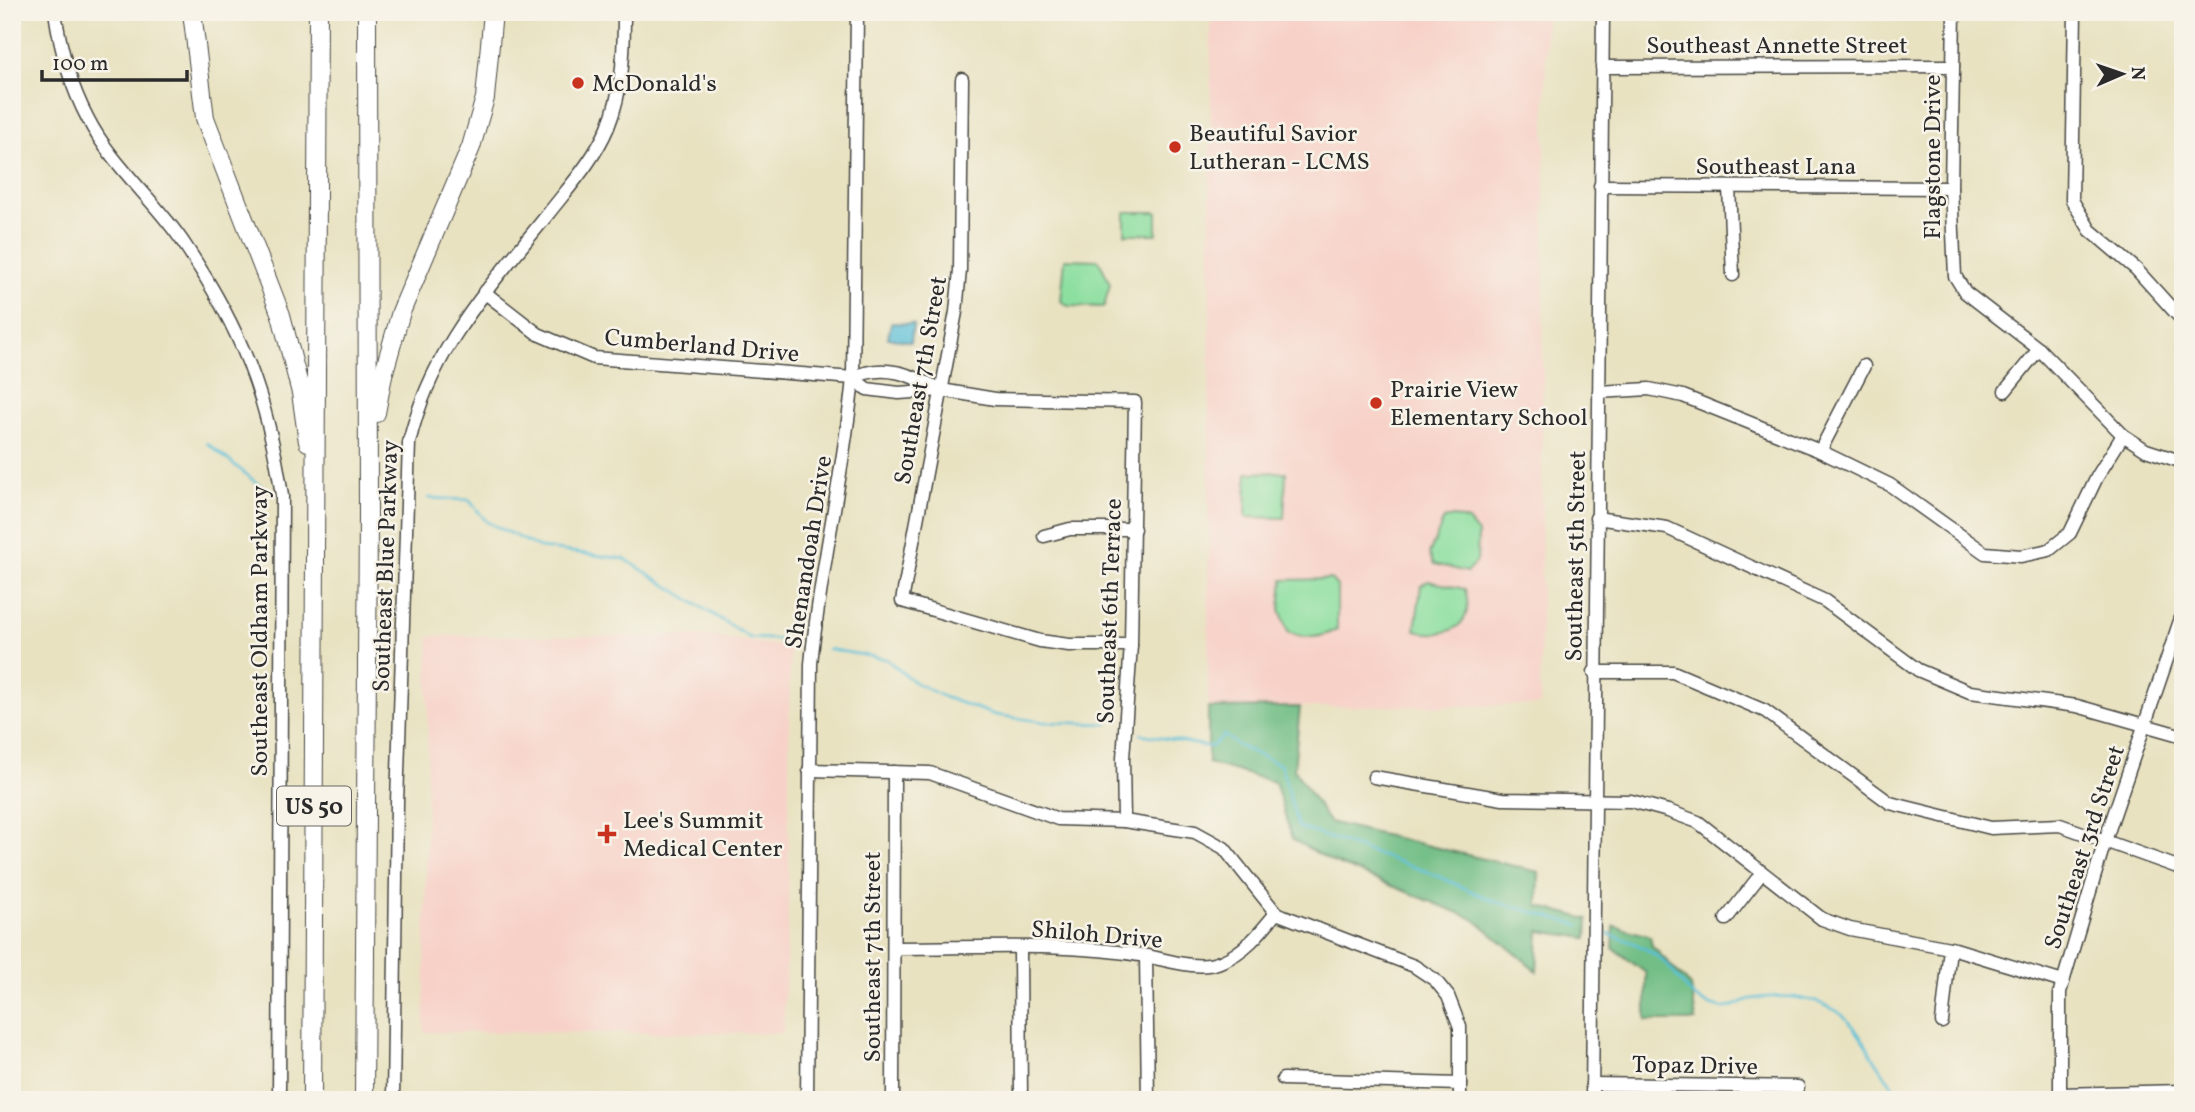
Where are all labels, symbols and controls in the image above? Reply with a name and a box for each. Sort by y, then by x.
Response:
street label: Southeast Annette Street [1646,30,1908,64]
scale bar [42,38,187,82]
north arrow [2086,38,2156,108]
text: 100 m [52,50,109,79]
text: N [2124,66,2150,81]
place label: McDonald's [592,68,717,102]
street label: Flagstone Drive [1917,74,1951,240]
marker: McDonald's [570,75,586,91]
place label: Beautiful Savior Lutheran - LCMS [1189,118,1370,180]
marker: Beautiful Savior Lutheran - LCMS [1167,139,1183,155]
street label: Southeast Lana [1696,151,1856,185]
street label: Southeast 7th Street [887,273,957,487]
street label: Cumberland Drive [603,322,801,372]
place label: Prairie View Elementary School [1390,374,1588,436]
marker: Prairie View Elementary School [1368,395,1384,411]
street label: Southeast Blue Parkway [366,439,408,693]
street label: Southeast 5th Street [1558,450,1596,662]
street label: Shenandoah Drive [778,453,842,652]
street label: Southeast Oldham Parkway [244,485,278,777]
street label: Southeast 6th Terrace [1090,498,1132,725]
street label: Southeast 3rd Street [2037,741,2135,954]
road number: US 50 [277,786,351,826]
place label: Lee's Summit Medical Center [623,805,783,867]
marker: Lee's Summit Medical Center [597,824,617,844]
street label: Southeast 7th Street [857,851,891,1063]
street label: Shiloh Drive [1029,913,1164,959]
street label: Topaz Drive [1632,1049,1758,1085]

